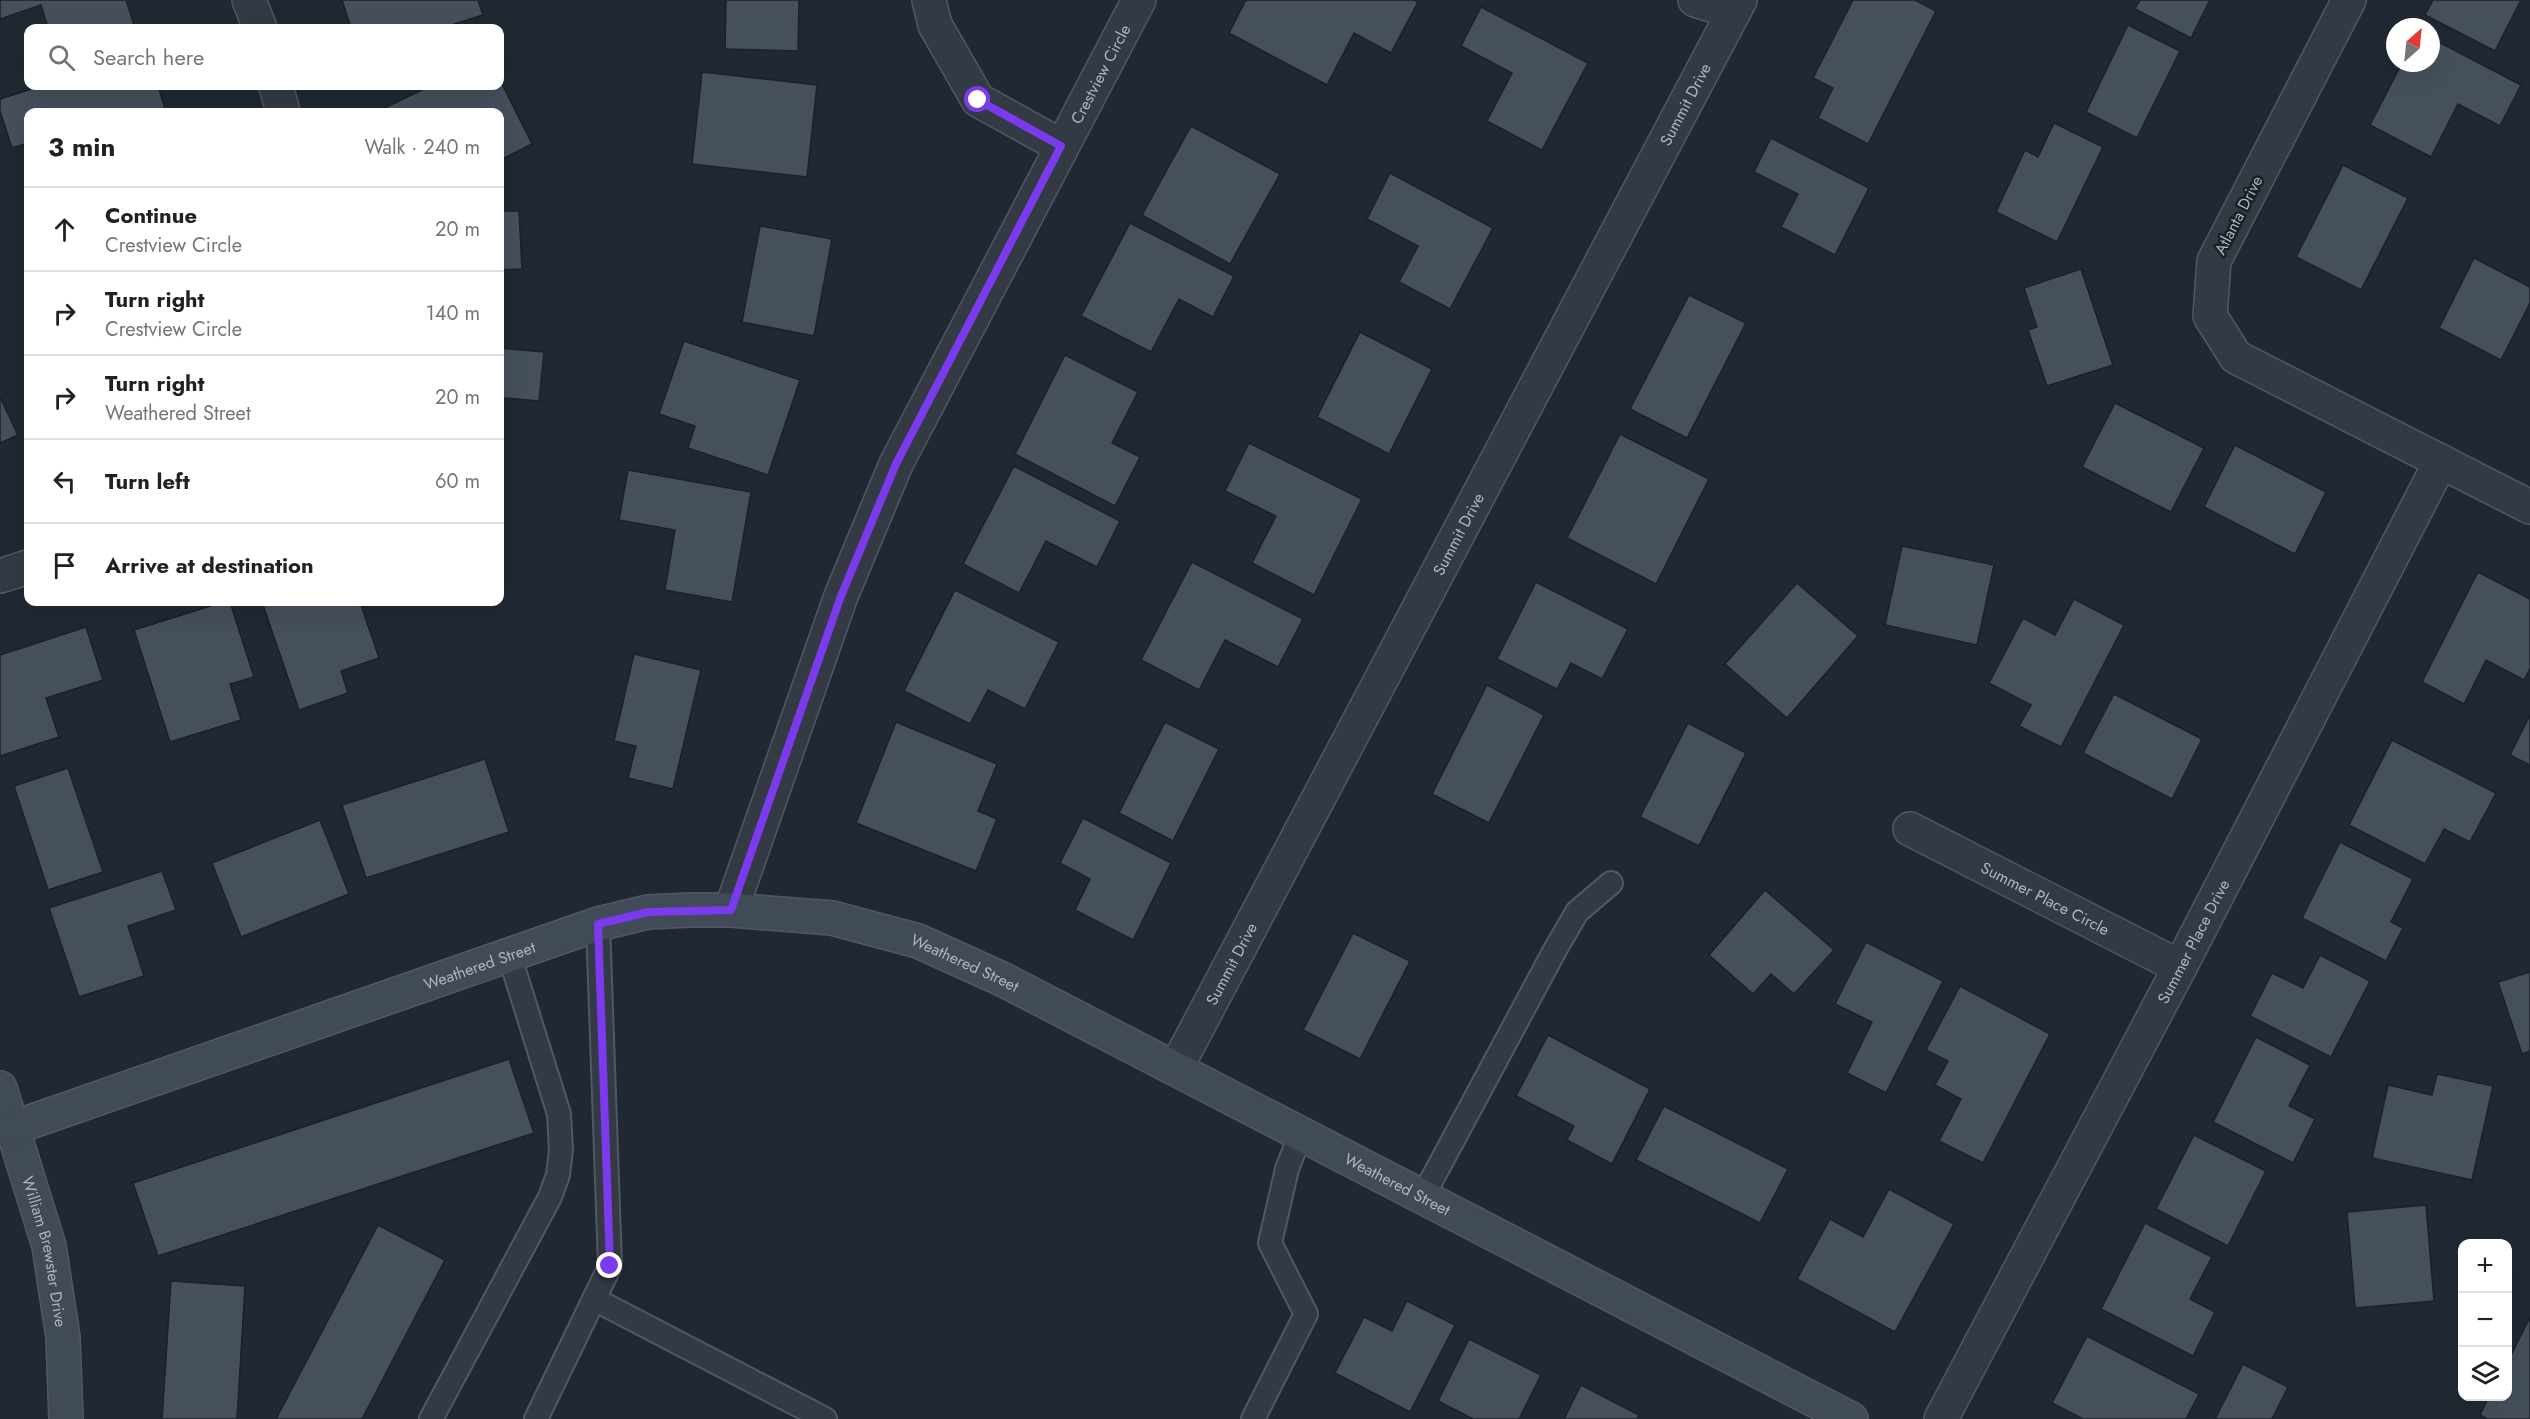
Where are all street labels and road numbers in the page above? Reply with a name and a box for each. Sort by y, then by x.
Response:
street label: Crestview Circle [1065,20,1136,128]
street label: Summit Drive [1654,59,1717,150]
street label: Atlanta Drive [2209,172,2268,259]
street label: Summit Drive [1427,489,1490,580]
street label: Summer Place Circle [1977,856,2113,941]
street label: Summer Place Drive [2152,875,2235,1008]
street label: Summit Drive [1200,918,1263,1009]
street label: Weathered Street [907,928,1023,998]
street label: Weathered Street [421,936,539,996]
street label: Weathered Street [1340,1147,1454,1222]
street label: William Brewster Drive [16,1174,72,1329]

